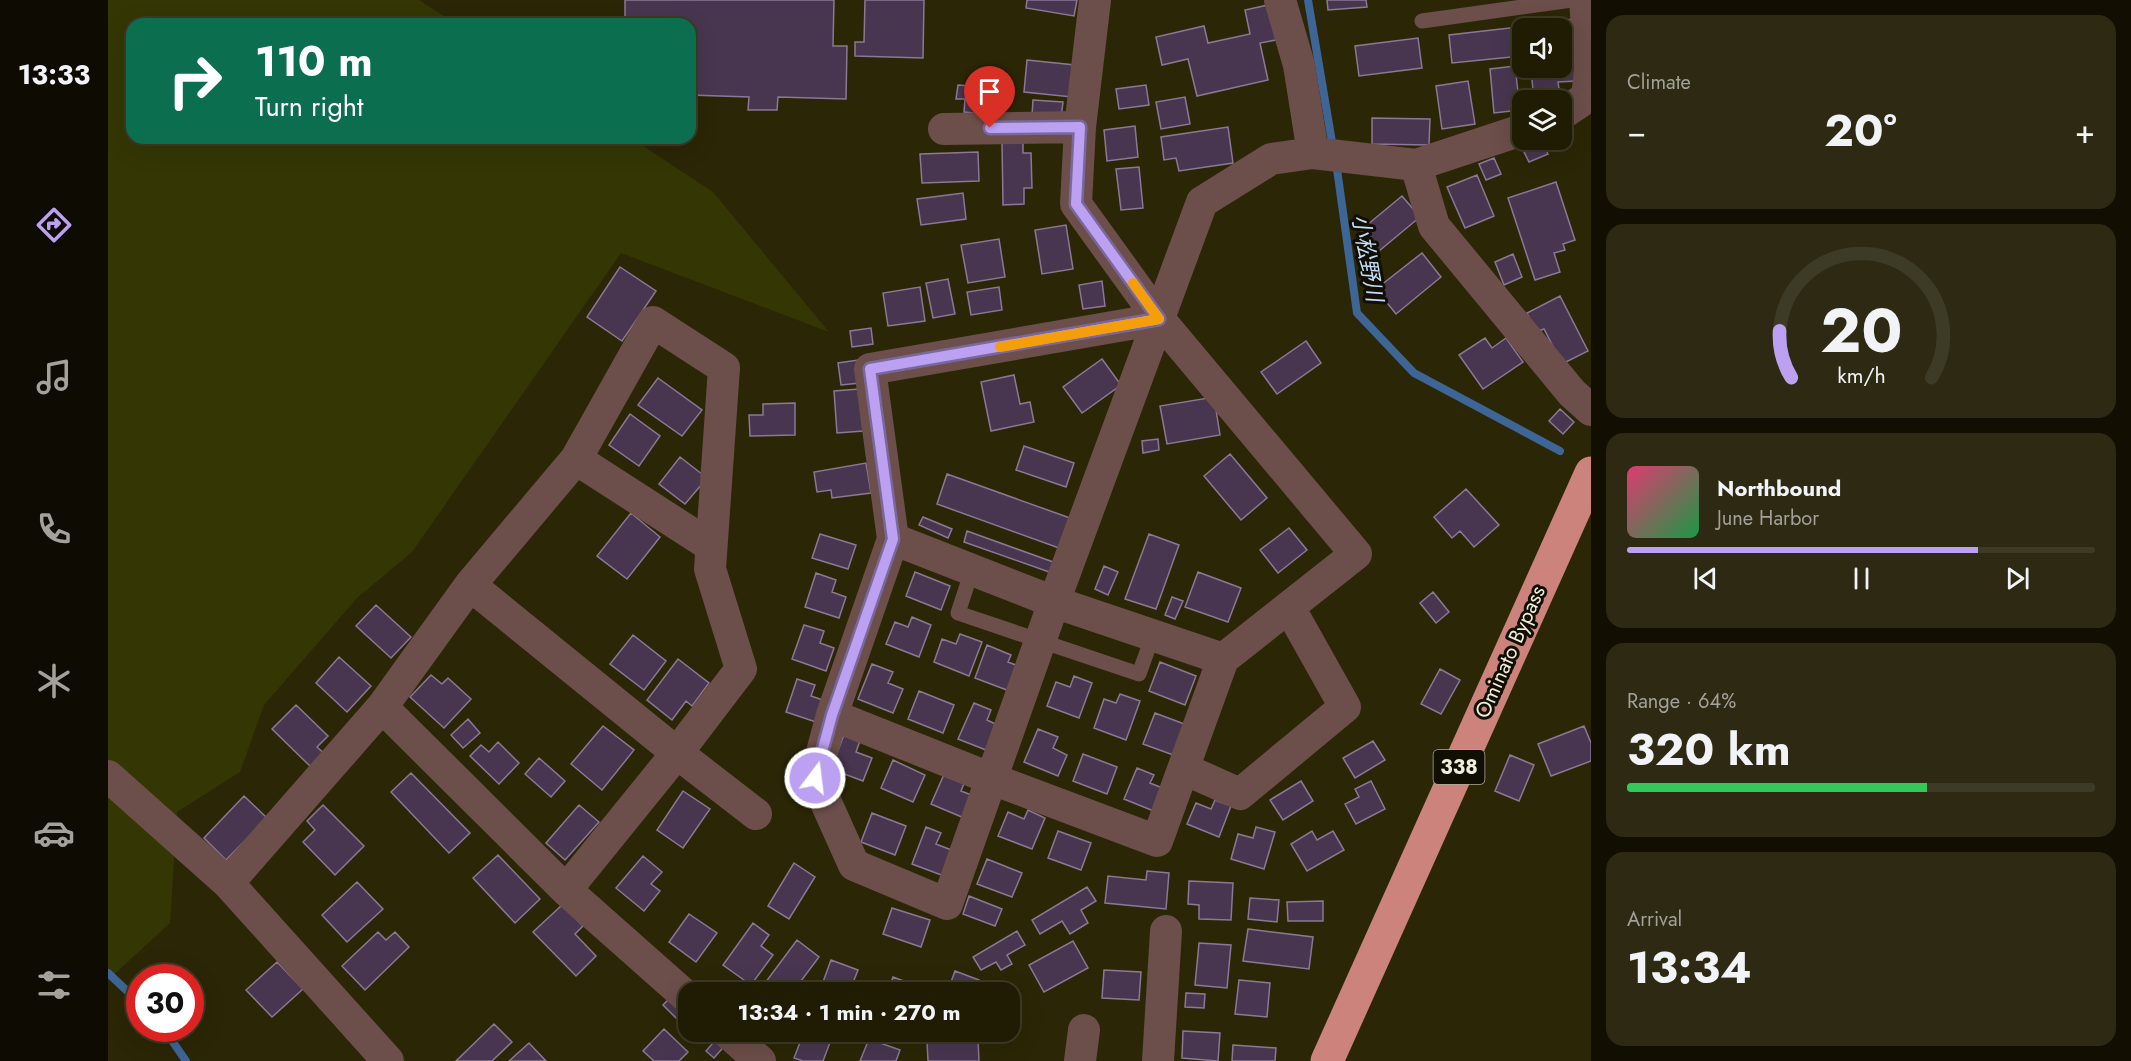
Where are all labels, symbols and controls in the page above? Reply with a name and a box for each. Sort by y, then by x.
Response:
map controls [1512,18,1572,150]
button: sound [1512,18,1572,78]
text: 110 m [255,31,373,92]
icon: right [156,42,234,120]
text: 13:33 [18,55,90,94]
pin [964,66,1015,128]
text: Climate [1627,68,1691,97]
icon: arrive [973,75,1006,108]
text: Turn right [255,87,363,126]
button: layers [1512,90,1572,150]
text: 20° [1824,98,1897,163]
text: − [1627,108,1646,155]
text: + [2075,108,2095,155]
icon: directions [33,204,75,246]
water label: 小松野川 [1345,212,1392,306]
text: 20 [1820,285,1902,375]
icon: music [33,356,75,398]
text: km/h [1837,361,1885,392]
text: Northbound [1717,472,1841,504]
text: June Harbor [1717,504,1819,533]
icon: phone [33,508,75,550]
icon: previous [1689,562,1722,595]
icon: pause [1845,562,1878,595]
icon: next [2001,562,2034,595]
street label: Ominato Bypass [1467,581,1553,723]
icon: climate [33,660,75,702]
text: Range · 64% [1627,687,1736,716]
text: 320 km [1627,717,1791,782]
position arrow [783,746,847,810]
road number: 338 [1434,750,1484,784]
icon: car [33,812,75,854]
text: Arrival [1627,905,1682,934]
text: 13:34 [1627,935,1752,1000]
icon: filters [33,964,75,1006]
speed limit sign: 30 [126,964,204,1042]
text: 13:34 · 1 min · 270 m [738,996,961,1028]

